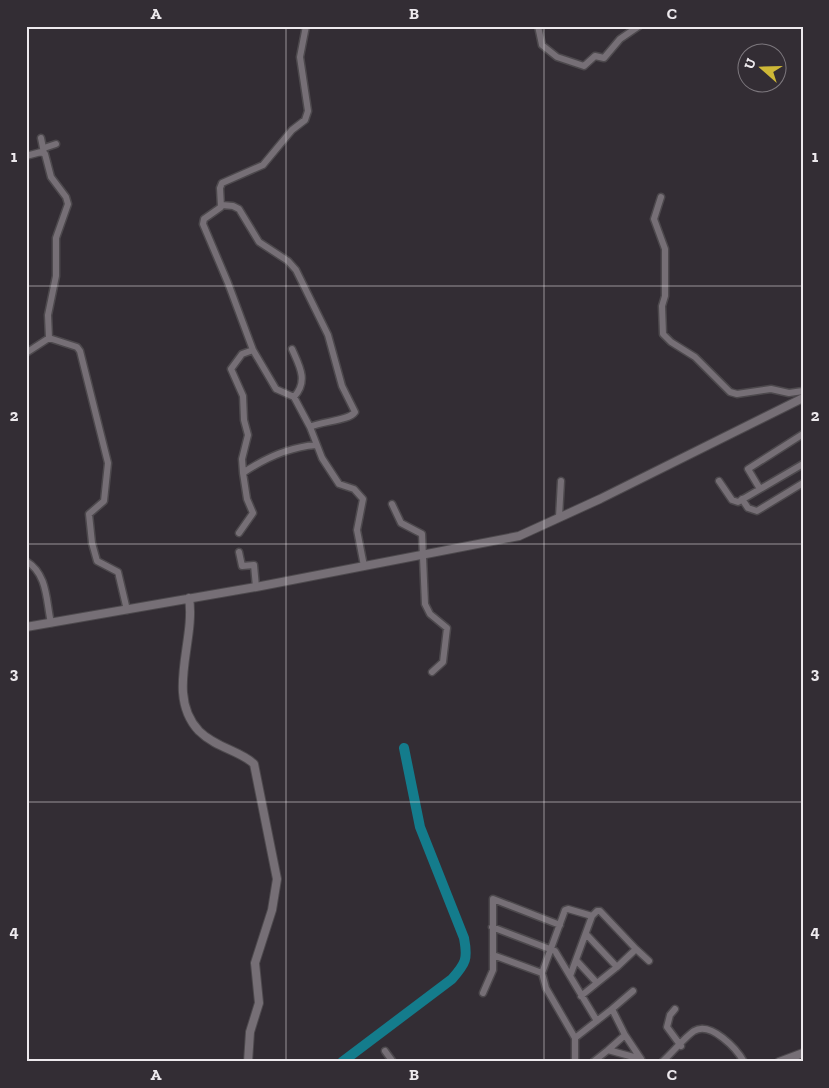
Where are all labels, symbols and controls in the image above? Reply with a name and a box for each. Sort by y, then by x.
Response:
text: A [151,4,162,23]
text: B [409,4,419,23]
text: C [667,4,677,23]
north arrow [736,42,786,92]
text: U [741,56,760,71]
text: 1 [11,147,18,166]
text: 1 [812,147,819,166]
text: 2 [10,406,19,425]
text: 2 [811,406,820,425]
text: 3 [10,664,19,683]
text: 3 [811,664,820,683]
text: 4 [9,922,19,941]
text: 4 [810,922,820,941]
text: A [151,1065,162,1084]
text: B [409,1065,419,1084]
text: C [667,1065,677,1084]

